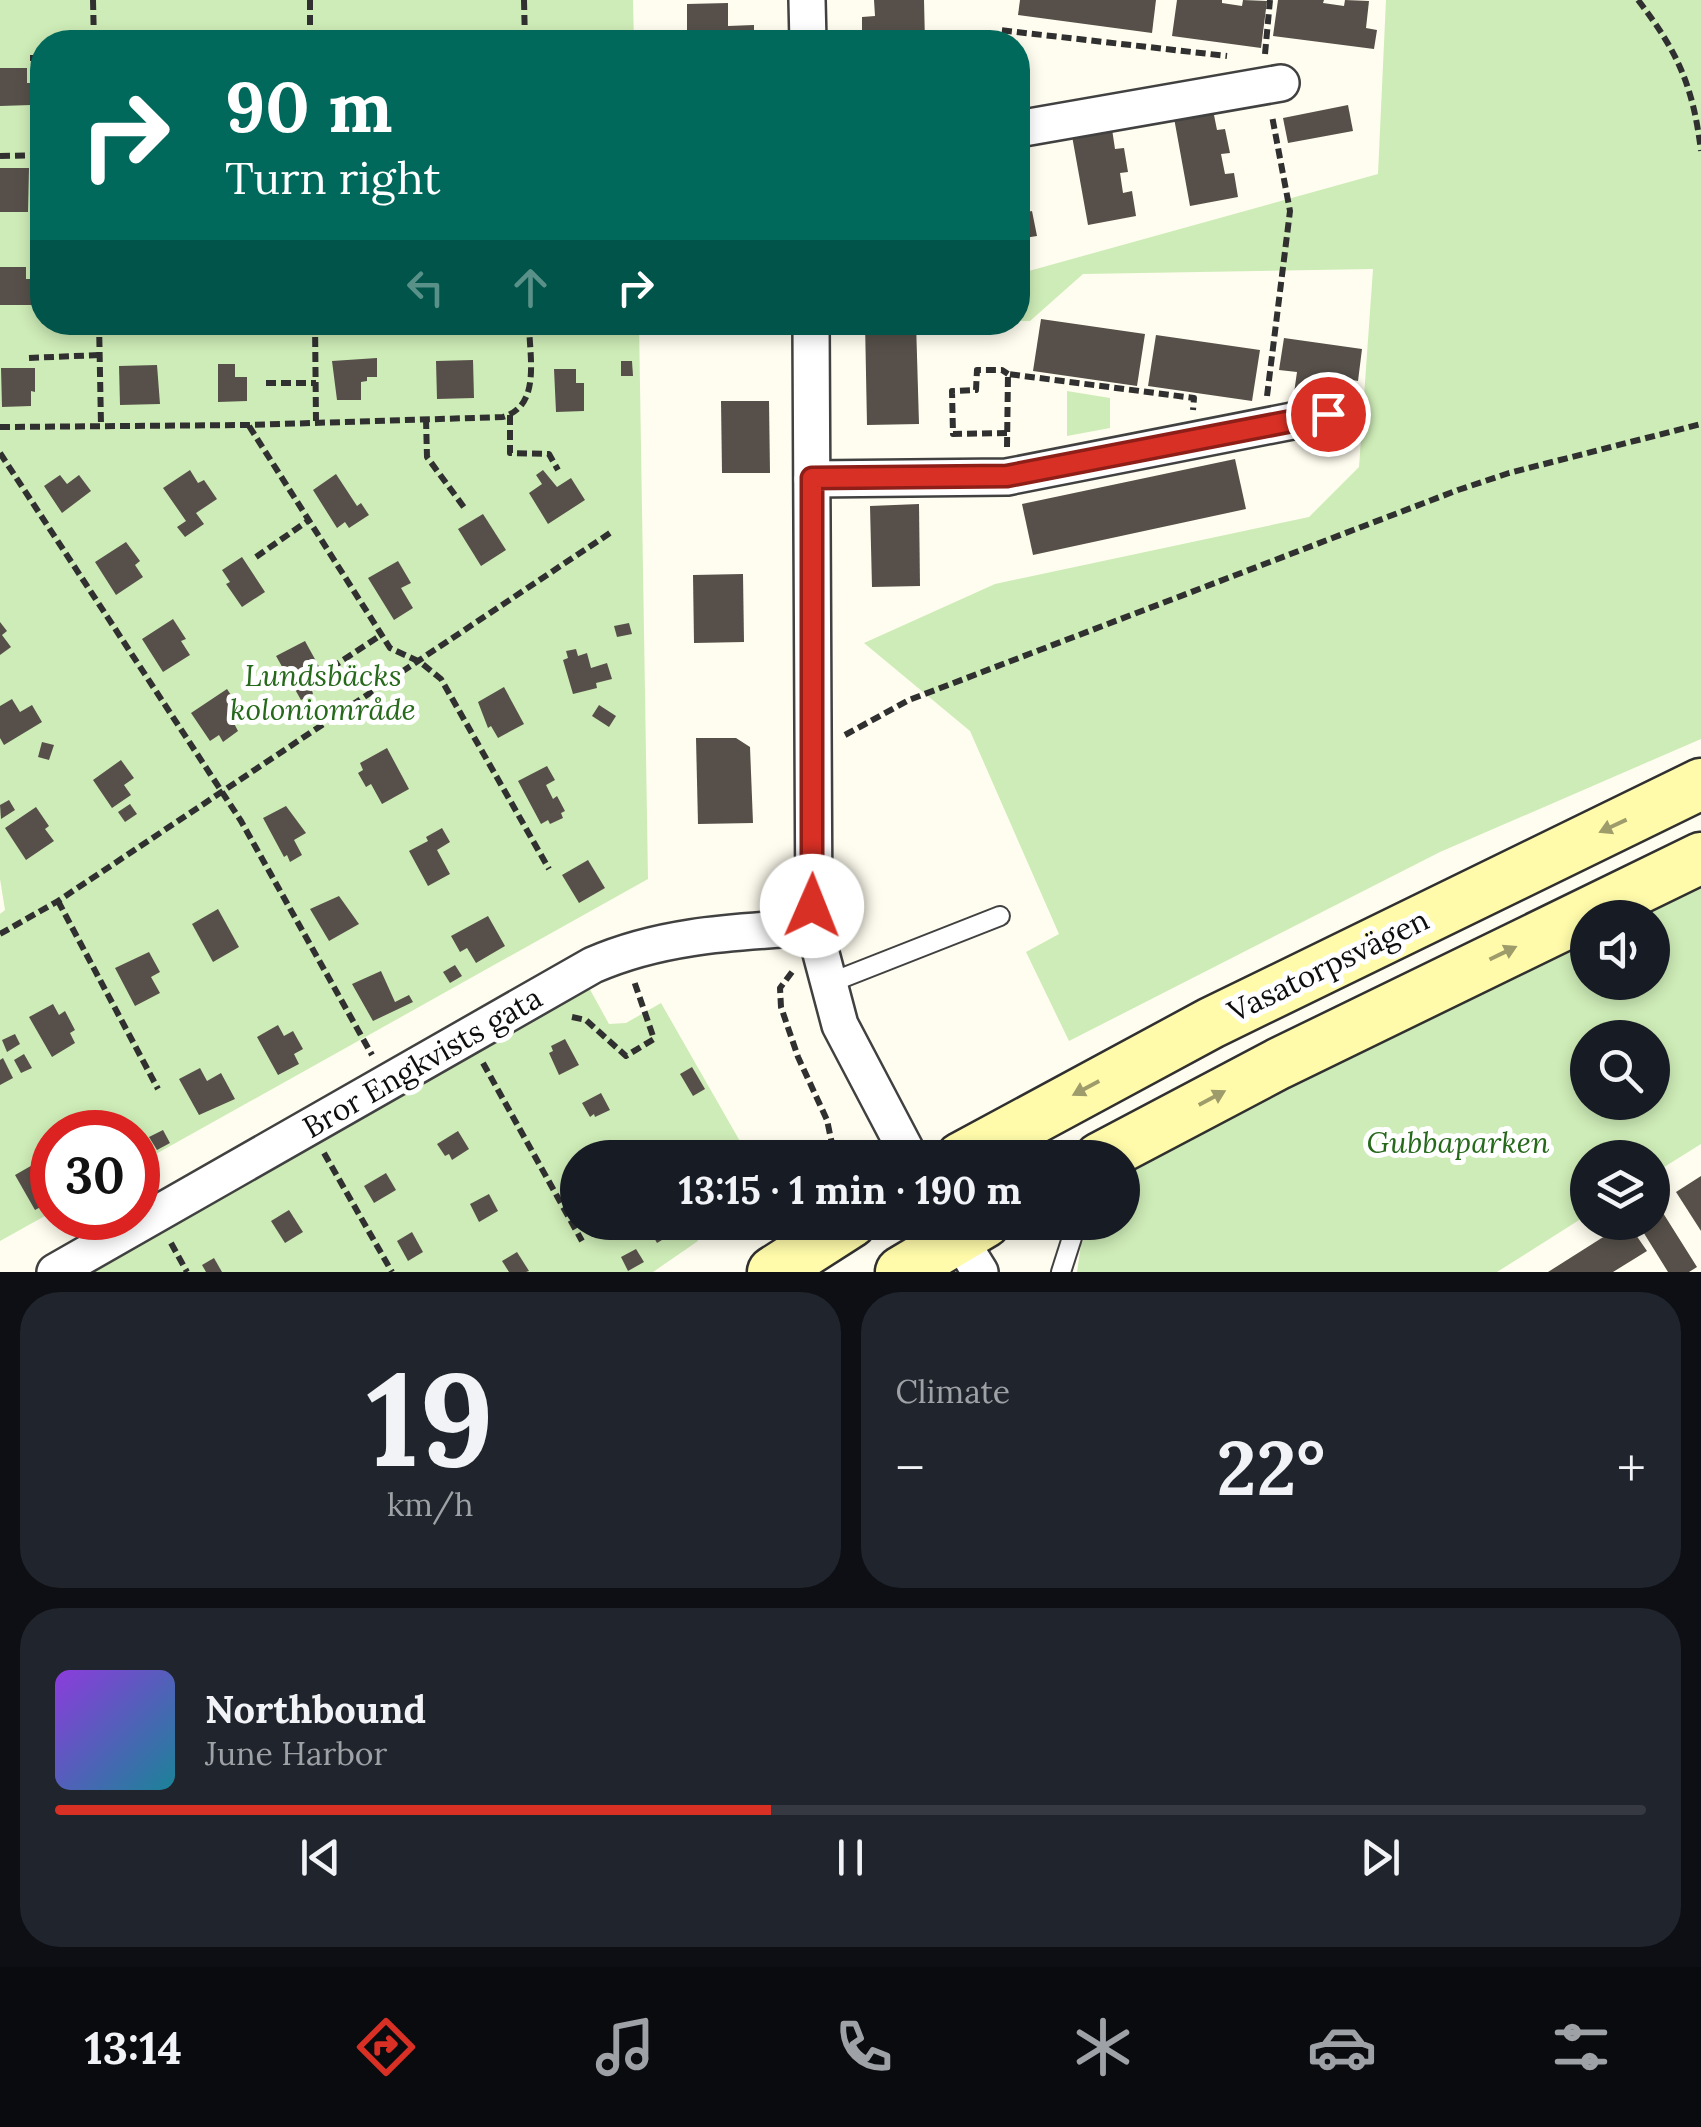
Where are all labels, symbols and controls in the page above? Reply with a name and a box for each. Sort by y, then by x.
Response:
text: 90 m [225,62,393,151]
icon: right [60,70,190,200]
text: Turn right [225,149,441,206]
icon: left [398,260,453,315]
icon: ahead [503,260,558,315]
icon: right [608,260,663,315]
pin [1286,372,1371,457]
icon: arrive [1301,387,1356,442]
park label: Lundsbäcks koloniområde [230,656,416,728]
one-way arrow [1598,818,1627,835]
position arrow [760,854,864,958]
street label: Vasatorpsvägen [1220,900,1435,1031]
map controls [1570,900,1670,1240]
button: sound [1570,900,1670,1000]
one-way arrow [1489,945,1518,962]
street label: Bror Engkvists gata [296,978,549,1147]
button: search [1570,1020,1670,1120]
one-way arrow [1072,1079,1101,1096]
one-way arrow [1198,1090,1227,1107]
speed limit sign: 30 [30,1110,160,1240]
park label: Gubbaparken [1367,1123,1550,1161]
button: layers [1570,1140,1670,1240]
text: 13:15 · 1 min · 190 m [679,1166,1021,1214]
text: 19 [366,1335,494,1502]
text: Climate [896,1371,1010,1412]
text: 22° [1216,1420,1325,1516]
text: − [896,1433,925,1503]
text: + [1617,1433,1646,1503]
text: km/h [387,1484,473,1525]
text: Northbound [205,1685,426,1733]
text: June Harbor [205,1733,387,1774]
icon: previous [293,1830,348,1885]
icon: pause [823,1830,878,1885]
icon: next [1353,1830,1408,1885]
icon: directions [351,2012,421,2082]
icon: music [590,2012,660,2082]
icon: phone [829,2012,899,2082]
icon: climate [1068,2012,1138,2082]
icon: car [1307,2012,1377,2082]
icon: filters [1546,2012,1616,2082]
text: 13:14 [85,2019,182,2076]

